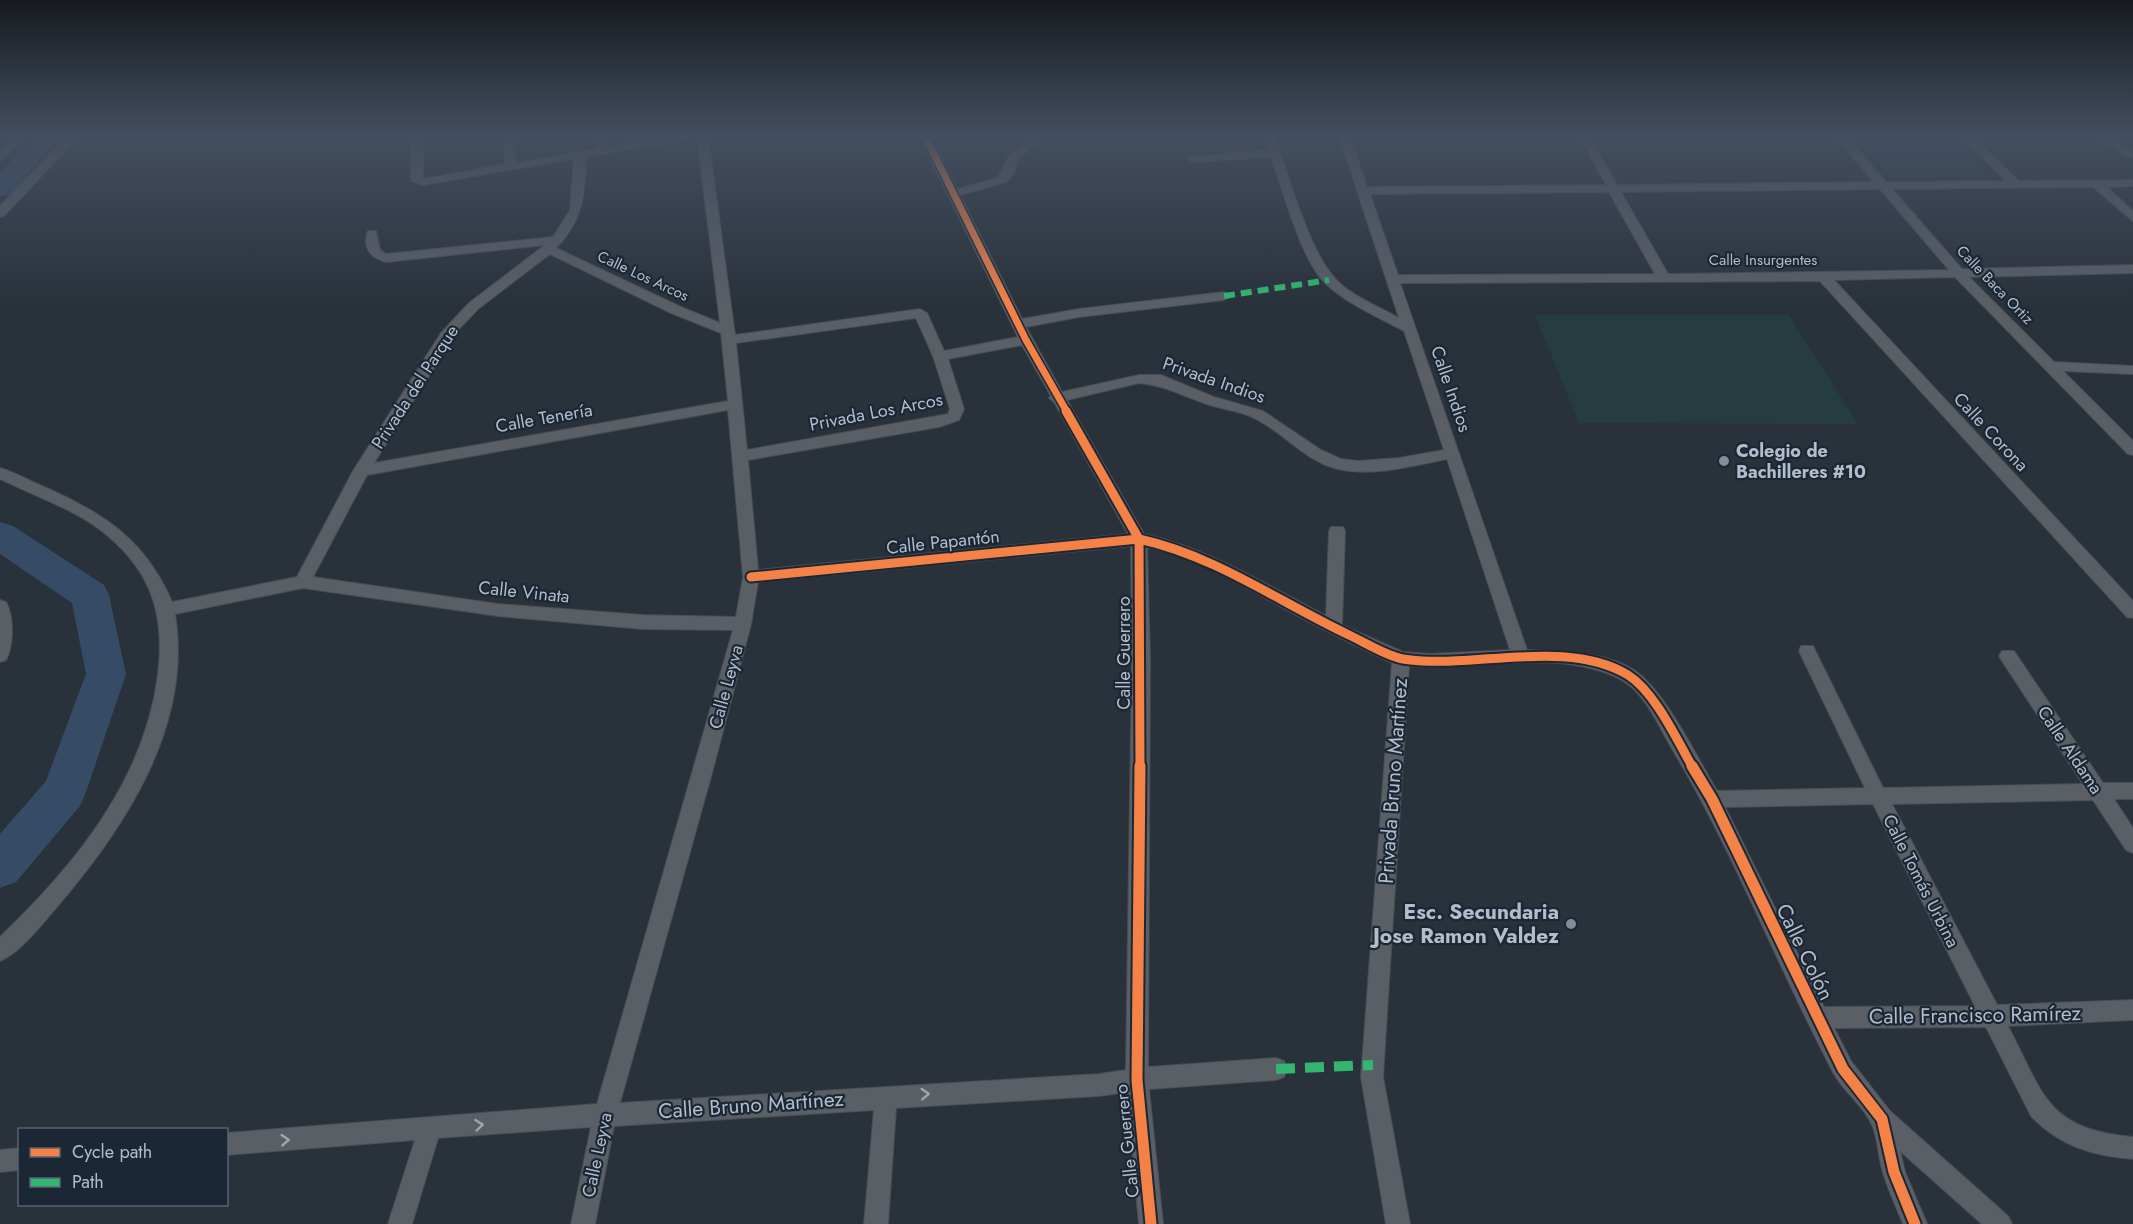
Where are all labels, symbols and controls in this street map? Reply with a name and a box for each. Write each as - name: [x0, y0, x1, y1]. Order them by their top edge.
- street label: Calle Baca Ortiz: [1951, 240, 2039, 330]
- street label: Calle Los Arcos: [594, 245, 692, 307]
- street label: Calle Insurgentes: [1709, 249, 1817, 271]
- street label: Privada del Parque: [365, 320, 465, 454]
- street label: Calle Indios: [1424, 342, 1478, 436]
- street label: Privada Indios: [1159, 350, 1269, 410]
- street label: Privada Los Arcos: [807, 386, 945, 438]
- street label: Calle Corona: [1947, 387, 2035, 477]
- street label: Calle Tenería: [493, 397, 595, 439]
- place label: Colegio de Bachilleres #10: [1736, 438, 1866, 485]
- marker: Colegio de Bachilleres #10: [1717, 454, 1731, 468]
- street label: Calle Papantón: [885, 523, 1001, 561]
- street label: Calle Vinata: [477, 574, 571, 610]
- street label: Calle Guerrero: [1111, 596, 1137, 710]
- street label: Calle Leyva: [702, 642, 750, 732]
- street label: Privada Bruno Martínez: [1371, 677, 1415, 885]
- street label: Calle Aldama: [2031, 701, 2109, 799]
- street label: Calle Tomás Urbina: [1876, 810, 1966, 952]
- place label: Esc. Secundaria Jose Ramon Valdez: [1369, 897, 1559, 951]
- street label: Calle Colón: [1769, 898, 1841, 1006]
- marker: Esc. Secundaria Jose Ramon Valdez: [1564, 917, 1578, 931]
- street label: Calle Francisco Ramírez: [1869, 998, 2082, 1032]
- street label: Calle Guerrero: [1108, 1083, 1146, 1199]
- street label: Calle Bruno Martínez: [657, 1084, 845, 1126]
- one-way arrow: [921, 1088, 930, 1101]
- street label: Calle Leyva: [575, 1110, 619, 1200]
- one-way arrow: [475, 1119, 484, 1132]
- legend: [18, 1128, 228, 1206]
- one-way arrow: [280, 1134, 289, 1147]
- text: Cycle path: [72, 1139, 152, 1165]
- text: Path: [72, 1169, 104, 1195]

